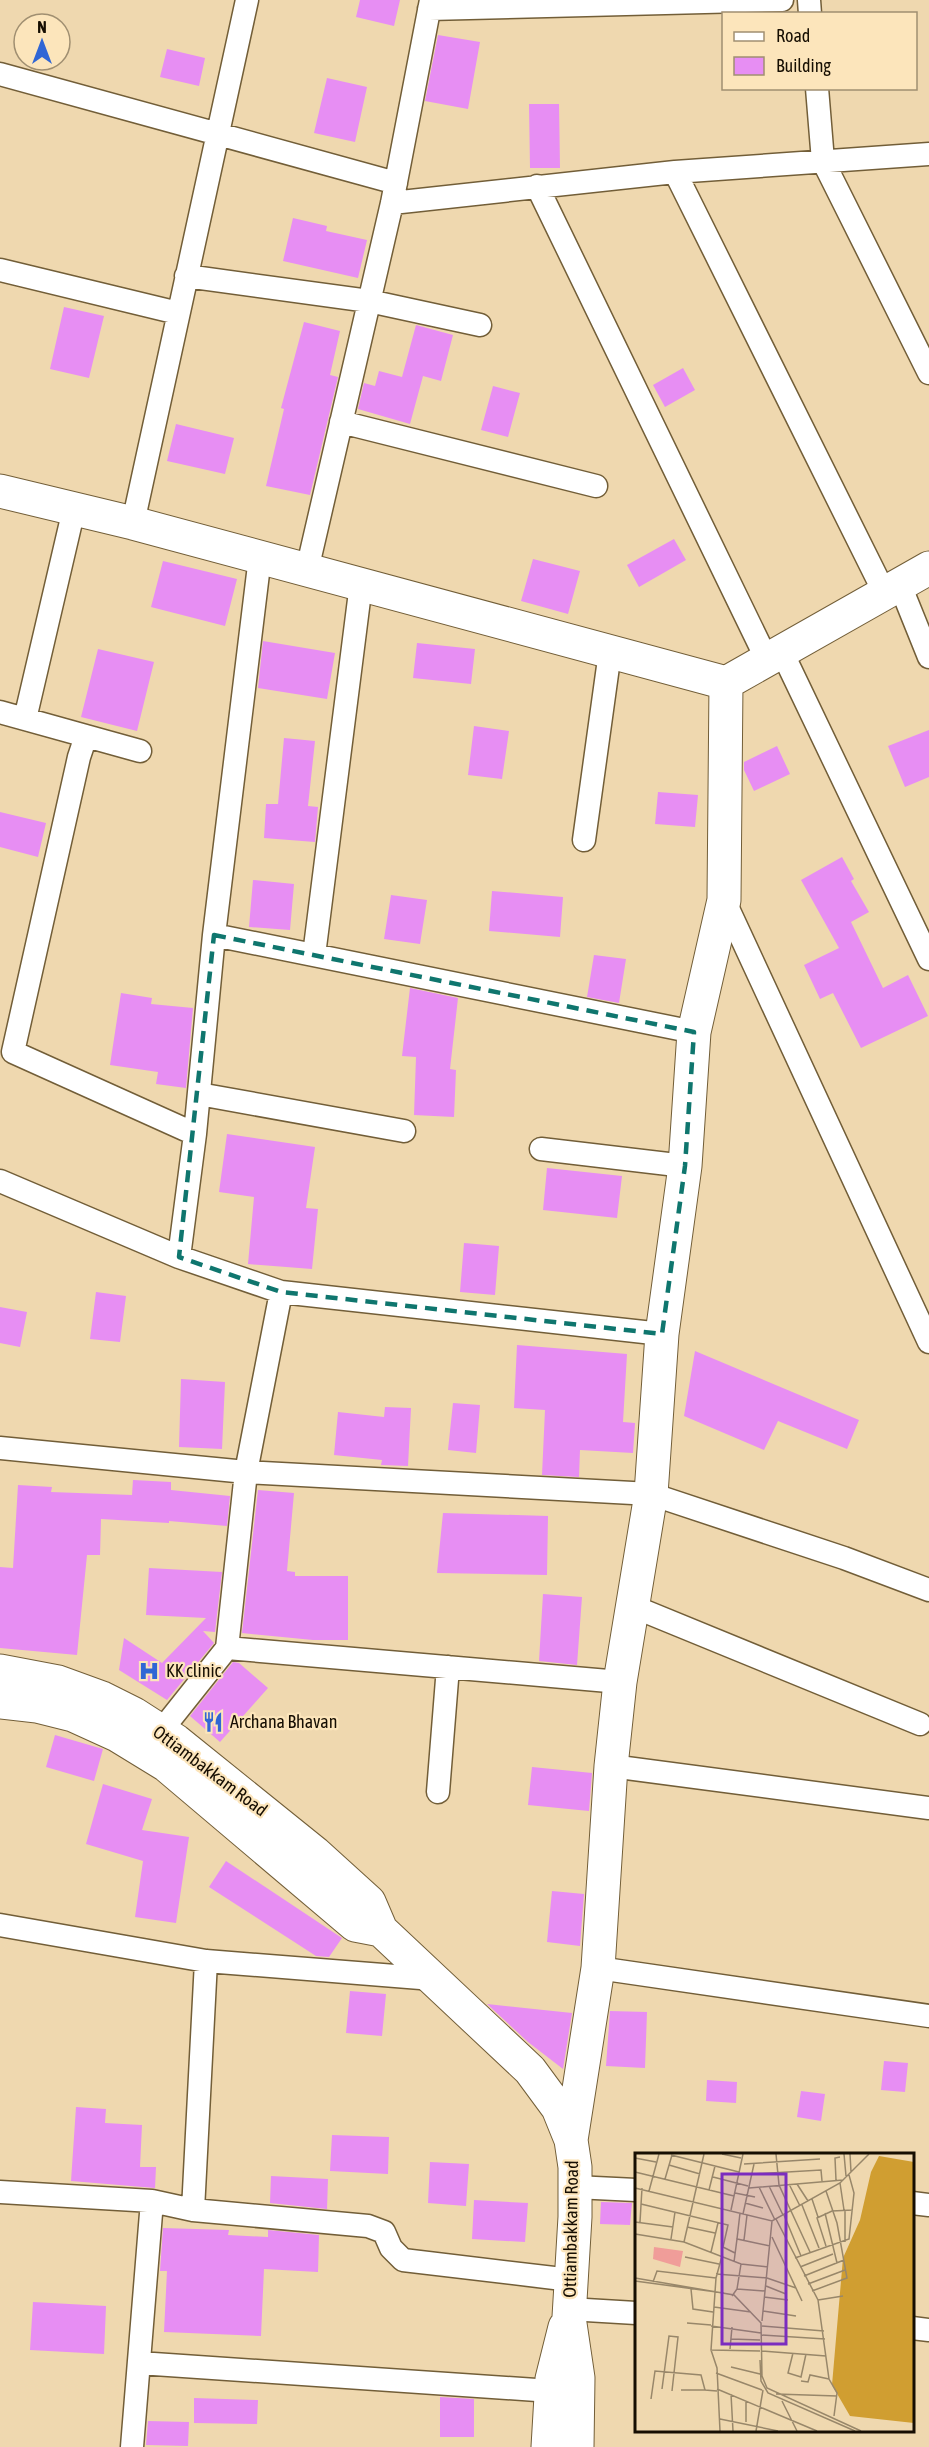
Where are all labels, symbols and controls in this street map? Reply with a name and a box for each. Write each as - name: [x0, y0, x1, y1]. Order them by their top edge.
- north arrow: [12, 12, 72, 72]
- legend: [722, 12, 917, 90]
- text: N: [37, 18, 47, 36]
- text: Road: [776, 25, 810, 46]
- text: Building: [776, 55, 831, 76]
- hospital icon: KK clinic: [137, 1659, 161, 1683]
- place label: KK clinic: [166, 1660, 222, 1681]
- restaurant icon: Archana Bhavan: [201, 1710, 225, 1734]
- place label: Archana Bhavan: [230, 1711, 337, 1732]
- street label: Ottiambakkam Road: [149, 1721, 271, 1820]
- inset map: [635, 2153, 914, 2432]
- street label: Ottiambakkam Road: [559, 2160, 582, 2298]

